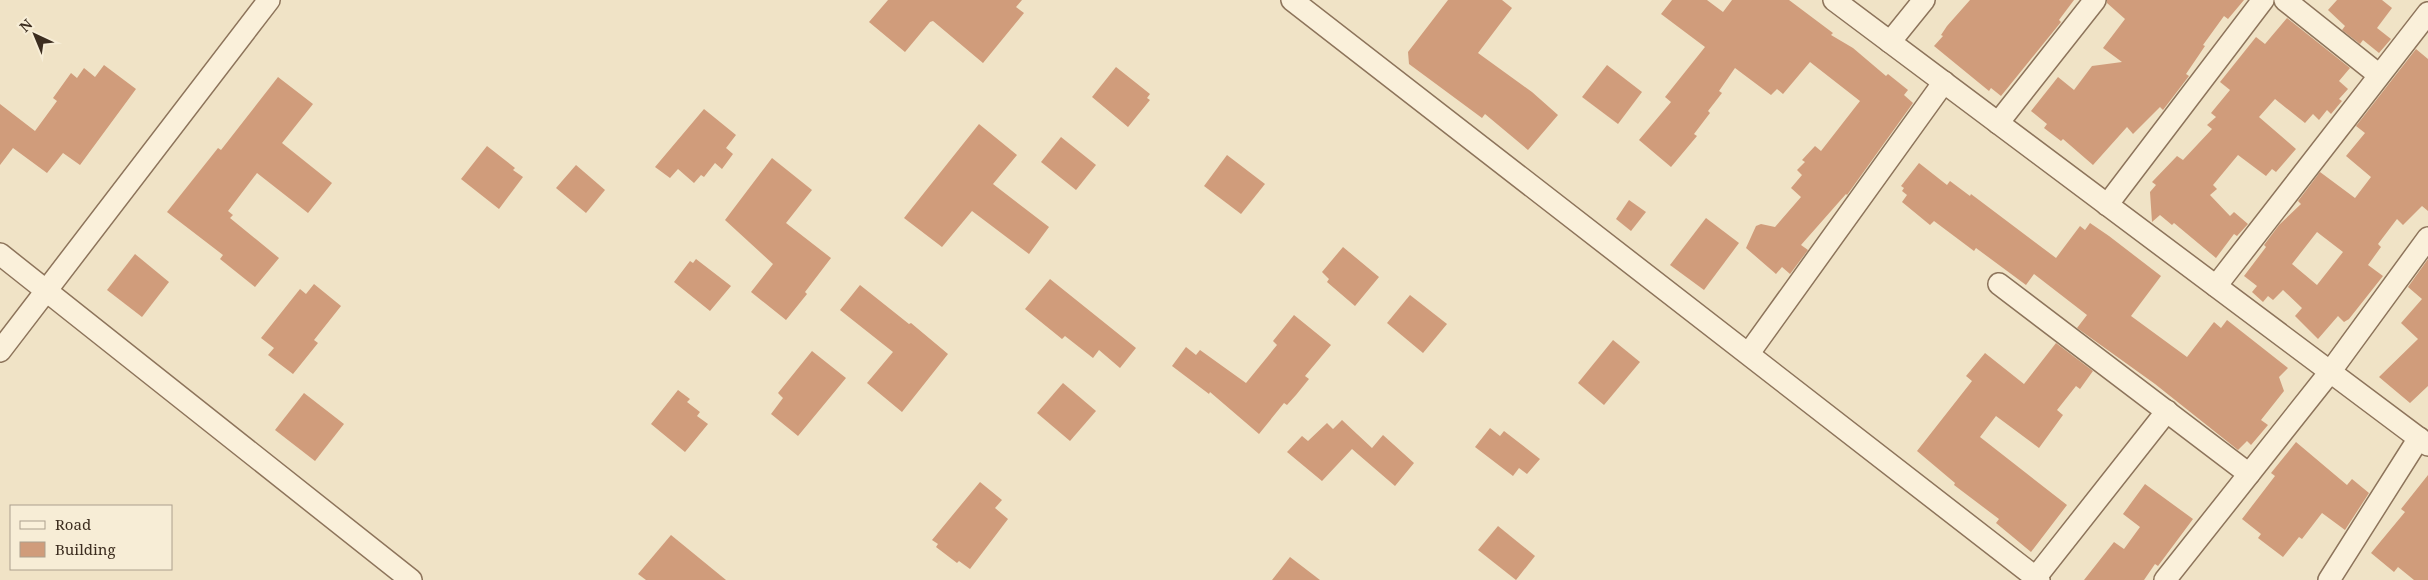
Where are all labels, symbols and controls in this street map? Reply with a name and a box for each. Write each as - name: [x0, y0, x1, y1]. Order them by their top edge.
- north arrow: [10, 10, 60, 60]
- text: N: [15, 15, 36, 36]
- legend: [10, 505, 172, 570]
- text: Road: [55, 514, 91, 534]
- text: Building: [55, 539, 116, 559]

